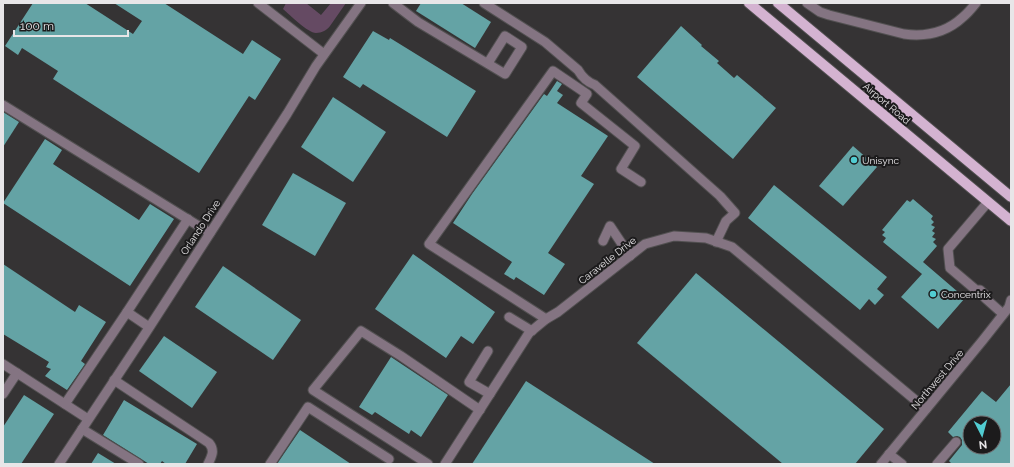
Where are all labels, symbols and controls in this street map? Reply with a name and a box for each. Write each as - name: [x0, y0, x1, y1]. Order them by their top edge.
- scale bar: [14, 12, 128, 38]
- text: 100 m: [20, 19, 54, 33]
- street label: Airport Road: [861, 81, 912, 126]
- marker: Unisync: [849, 155, 859, 165]
- place label: Unisync: [862, 155, 899, 166]
- street label: Orlando Drive: [178, 198, 222, 257]
- street label: Caravelle Drive: [576, 234, 638, 286]
- marker: Concentrix: [928, 289, 938, 299]
- place label: Concentrix: [941, 289, 991, 300]
- street label: Northwest Drive: [909, 347, 966, 411]
- north arrow: [962, 415, 1002, 455]
- text: N: [978, 438, 988, 451]

